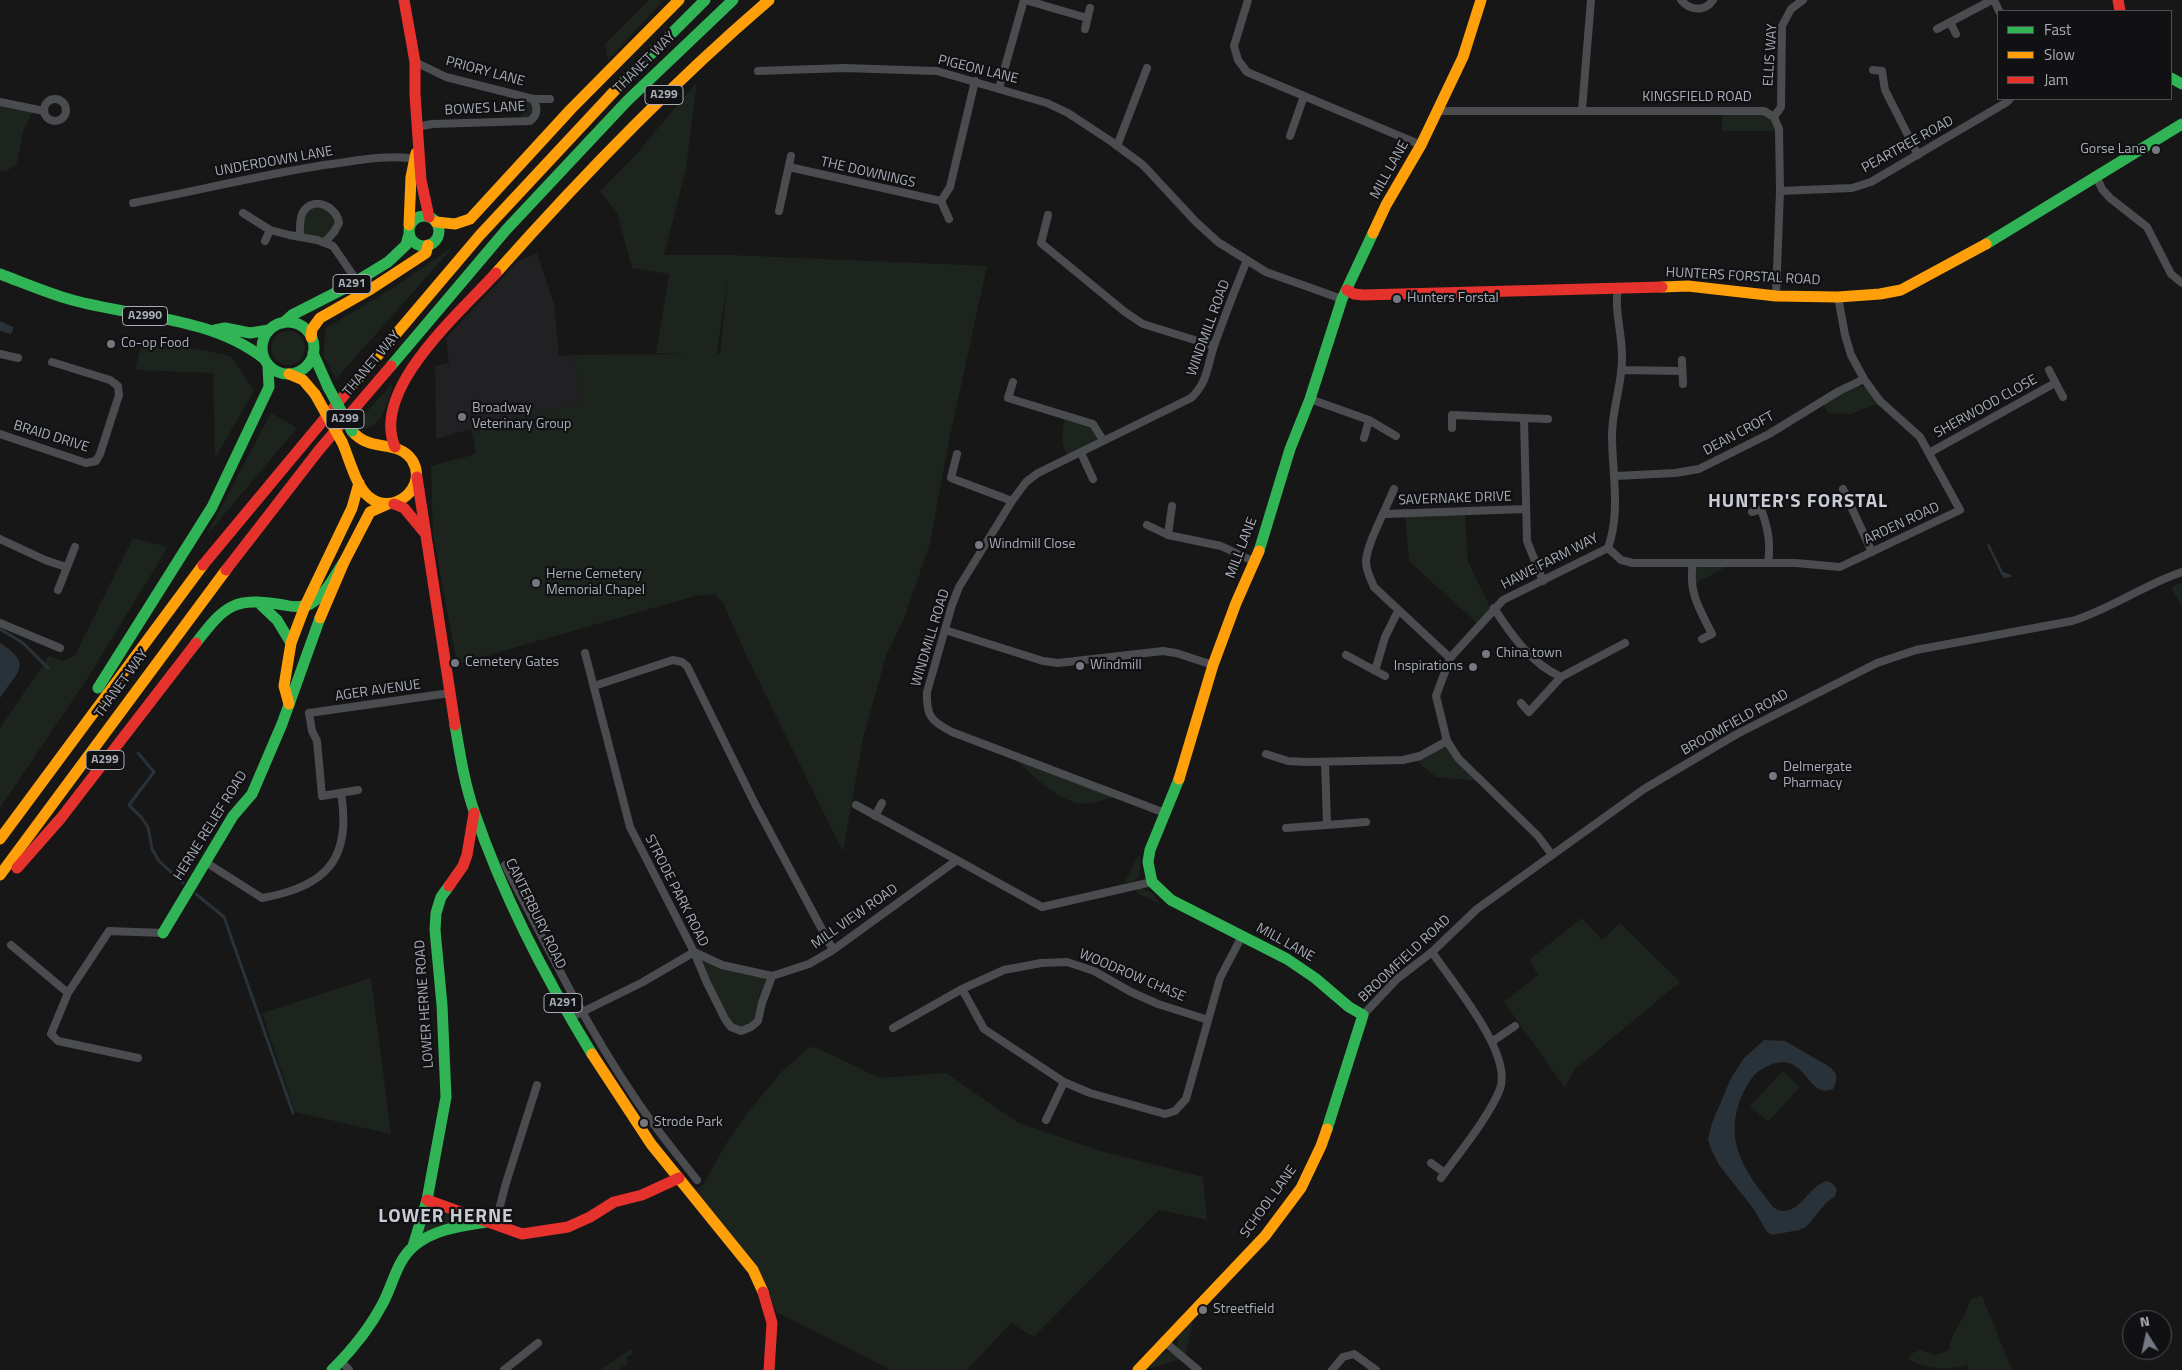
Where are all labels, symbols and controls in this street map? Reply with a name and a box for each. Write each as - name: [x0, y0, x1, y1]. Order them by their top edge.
- legend: [1997, 10, 2172, 100]
- text: Fast: [2044, 18, 2071, 41]
- street label: ELLIS WAY: [1760, 23, 1782, 87]
- street label: THANET WAY: [611, 29, 679, 97]
- text: Slow: [2044, 43, 2075, 66]
- street label: PIGEON LANE: [936, 52, 1020, 88]
- street label: PRIORY LANE: [444, 53, 526, 91]
- text: Jam: [2044, 68, 2068, 91]
- road number: A299: [645, 86, 683, 104]
- street label: KINGSFIELD ROAD: [1642, 90, 1752, 106]
- street label: BOWES LANE: [444, 98, 526, 120]
- street label: PEARTREE ROAD: [1859, 113, 1957, 177]
- street label: MILL LANE: [1367, 138, 1413, 202]
- place label: Gorse Lane: [2080, 142, 2146, 158]
- street label: UNDERDOWN LANE: [214, 143, 334, 181]
- marker: Gorse Lane: [2150, 144, 2162, 156]
- street label: THE DOWNINGS: [819, 154, 917, 192]
- street label: HUNTERS FORSTAL ROAD: [1665, 265, 1821, 289]
- road number: A291: [333, 274, 371, 294]
- street label: WINDMILL ROAD: [1184, 278, 1234, 378]
- place label: Hunters Forstal: [1407, 291, 1499, 307]
- marker: Hunters Forstal: [1391, 293, 1403, 305]
- road number: A2990: [122, 306, 168, 326]
- street label: THANET WAY: [340, 328, 404, 400]
- place label: Co-op Food: [121, 336, 189, 352]
- marker: Co-op Food: [105, 338, 117, 350]
- street label: SHERWOOD CLOSE: [1932, 372, 2040, 442]
- place label: Broadway Veterinary Group: [472, 401, 571, 434]
- street label: DEAN CROFT: [1701, 408, 1777, 460]
- road number: A299: [326, 409, 364, 428]
- marker: Broadway Veterinary Group: [456, 411, 468, 423]
- street label: BRAID DRIVE: [11, 418, 91, 456]
- street label: SAVERNAKE DRIVE: [1398, 489, 1512, 509]
- district label: HUNTER'S FORSTAL: [1706, 491, 1890, 513]
- street label: ARDEN ROAD: [1862, 499, 1942, 549]
- street label: MILL LANE: [1223, 515, 1261, 581]
- street label: HAWE FARM WAY: [1499, 530, 1601, 594]
- place label: Windmill Close: [989, 537, 1076, 553]
- marker: Windmill Close: [973, 539, 985, 551]
- place label: Herne Cemetery Memorial Chapel: [546, 567, 645, 600]
- marker: Herne Cemetery Memorial Chapel: [530, 577, 542, 589]
- street label: WINDMILL ROAD: [908, 587, 954, 689]
- place label: China town: [1496, 646, 1562, 662]
- street label: THANET WAY: [92, 647, 152, 721]
- marker: China town: [1480, 648, 1492, 660]
- place label: Cemetery Gates: [465, 655, 559, 671]
- marker: Cemetery Gates: [449, 657, 461, 669]
- place label: Windmill: [1090, 658, 1142, 674]
- place label: Inspirations: [1394, 659, 1463, 675]
- marker: Windmill: [1074, 660, 1086, 672]
- marker: Inspirations: [1467, 661, 1479, 673]
- street label: AGER AVENUE: [334, 677, 422, 705]
- street label: BROOMFIELD ROAD: [1678, 687, 1792, 759]
- road number: A299: [86, 750, 124, 770]
- place label: Delmergate Pharmacy: [1783, 760, 1852, 792]
- street label: HERNE RELIEF ROAD: [171, 768, 251, 884]
- marker: Delmergate Pharmacy: [1767, 770, 1779, 782]
- street label: STRODE PARK ROAD: [640, 832, 712, 950]
- street label: CANTERBURY ROAD: [501, 856, 569, 972]
- street label: MILL VIEW ROAD: [809, 881, 901, 953]
- street label: BROOMFIELD ROAD: [1355, 912, 1455, 1006]
- street label: MILL LANE: [1253, 920, 1317, 966]
- street label: LOWER HERNE ROAD: [412, 939, 438, 1069]
- street label: WOODROW CHASE: [1076, 946, 1188, 1006]
- road number: A291: [544, 994, 582, 1012]
- place label: Strode Park: [654, 1115, 723, 1131]
- marker: Strode Park: [638, 1117, 650, 1129]
- street label: SCHOOL LANE: [1237, 1163, 1301, 1241]
- district label: LOWER HERNE: [377, 1206, 515, 1228]
- place label: Streetfield: [1213, 1302, 1275, 1318]
- marker: Streetfield: [1197, 1304, 1209, 1316]
- north arrow: [2122, 1310, 2172, 1360]
- text: N: [2138, 1310, 2151, 1332]

